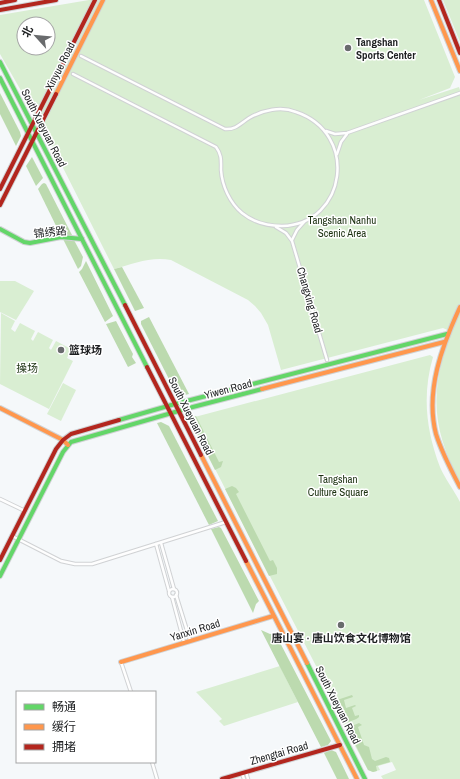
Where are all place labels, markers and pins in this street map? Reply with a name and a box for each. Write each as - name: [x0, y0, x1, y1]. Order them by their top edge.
- place label: Tangshan Sports Center: [356, 35, 416, 62]
- marker: Tangshan Sports Center: [343, 43, 353, 53]
- place label: 篮球场: [69, 343, 102, 357]
- marker: 篮球场: [56, 345, 66, 355]
- marker: 唐山宴 · 唐山饮食文化博物馆: [336, 620, 346, 630]
- place label: 唐山宴 · 唐山饮食文化博物馆: [271, 631, 411, 645]

